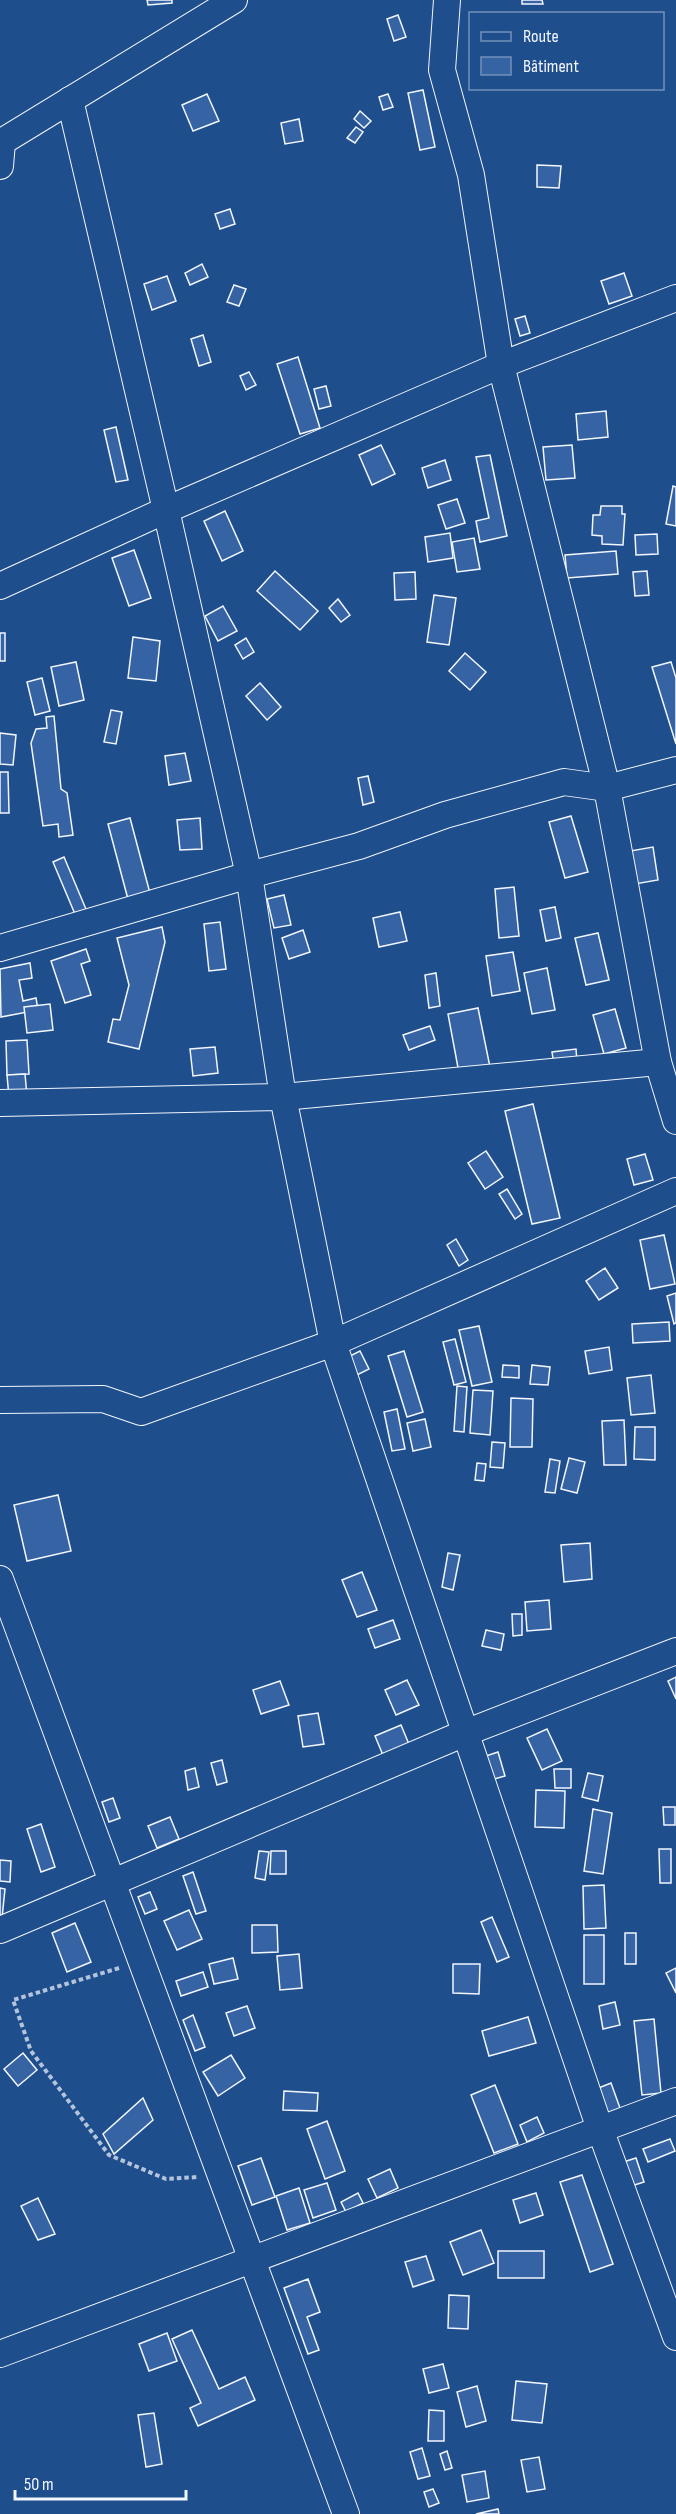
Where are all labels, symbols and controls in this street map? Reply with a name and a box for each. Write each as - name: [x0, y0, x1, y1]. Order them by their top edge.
- legend: [469, 12, 664, 90]
- text: Route: [523, 26, 559, 47]
- text: Bâtiment: [523, 56, 579, 77]
- scale bar: [15, 2463, 186, 2501]
- text: 50 m: [24, 2474, 54, 2495]

